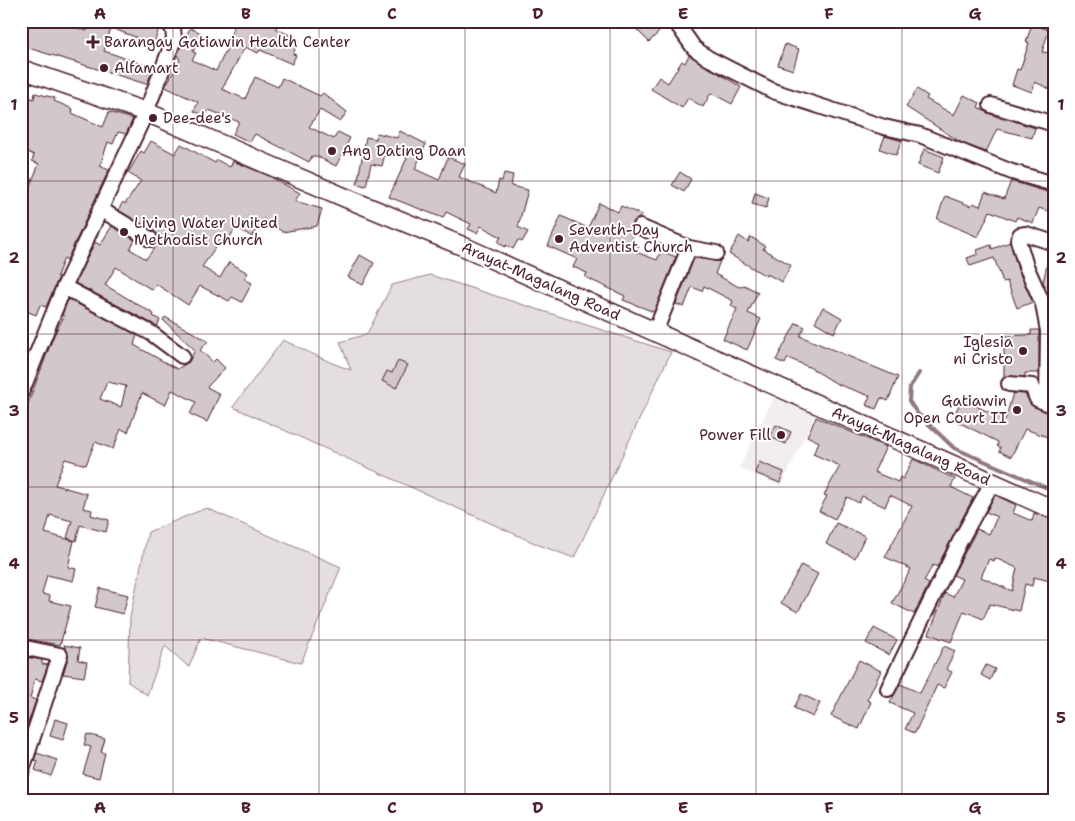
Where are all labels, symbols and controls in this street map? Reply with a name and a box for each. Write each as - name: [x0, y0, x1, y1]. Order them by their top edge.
- text: A: [94, 3, 106, 24]
- text: B: [241, 3, 251, 24]
- text: C: [387, 3, 397, 24]
- text: D: [532, 3, 544, 24]
- text: E: [678, 3, 688, 24]
- text: F: [824, 3, 834, 24]
- text: G: [969, 3, 982, 24]
- place label: Barangay Gatiawin Health Center: [104, 32, 351, 52]
- marker: Barangay Gatiawin Health Center: [86, 35, 100, 49]
- place label: Alfamart: [114, 58, 179, 78]
- marker: Alfamart: [98, 62, 110, 74]
- text: 1: [10, 94, 18, 115]
- text: 1: [1057, 94, 1065, 115]
- place label: Dee-dee's: [163, 108, 231, 128]
- marker: Dee-dee's: [147, 112, 159, 124]
- place label: Ang Dating Daan: [342, 141, 466, 161]
- marker: Ang Dating Daan: [326, 145, 338, 157]
- place label: Living Water United Methodist Church: [134, 213, 278, 250]
- place label: Seventh-Day Adventist Church: [569, 220, 693, 257]
- marker: Living Water United Methodist Church: [118, 226, 130, 238]
- marker: Seventh-Day Adventist Church: [553, 233, 565, 245]
- street label: Arayat-Magalang Road: [458, 237, 624, 325]
- text: 2: [8, 247, 20, 268]
- text: 2: [1055, 247, 1067, 268]
- place label: Iglesia ni Cristo: [953, 332, 1014, 369]
- marker: Iglesia ni Cristo: [1017, 345, 1029, 357]
- place label: Gatiawin Open Court II: [904, 391, 1007, 428]
- text: 3: [8, 400, 20, 421]
- text: 3: [1055, 400, 1067, 421]
- street label: Arayat-Magalang Road: [828, 402, 994, 490]
- marker: Gatiawin Open Court II: [1011, 404, 1023, 416]
- place label: Power Fill: [699, 425, 771, 445]
- marker: Power Fill: [775, 429, 787, 441]
- text: 4: [8, 553, 20, 574]
- text: 4: [1055, 553, 1067, 574]
- text: 5: [9, 707, 19, 728]
- text: 5: [1056, 707, 1066, 728]
- text: A: [94, 797, 106, 818]
- text: B: [241, 797, 251, 818]
- text: C: [387, 797, 397, 818]
- text: D: [532, 797, 544, 818]
- text: E: [678, 797, 688, 818]
- text: F: [824, 797, 834, 818]
- text: G: [969, 797, 982, 818]

